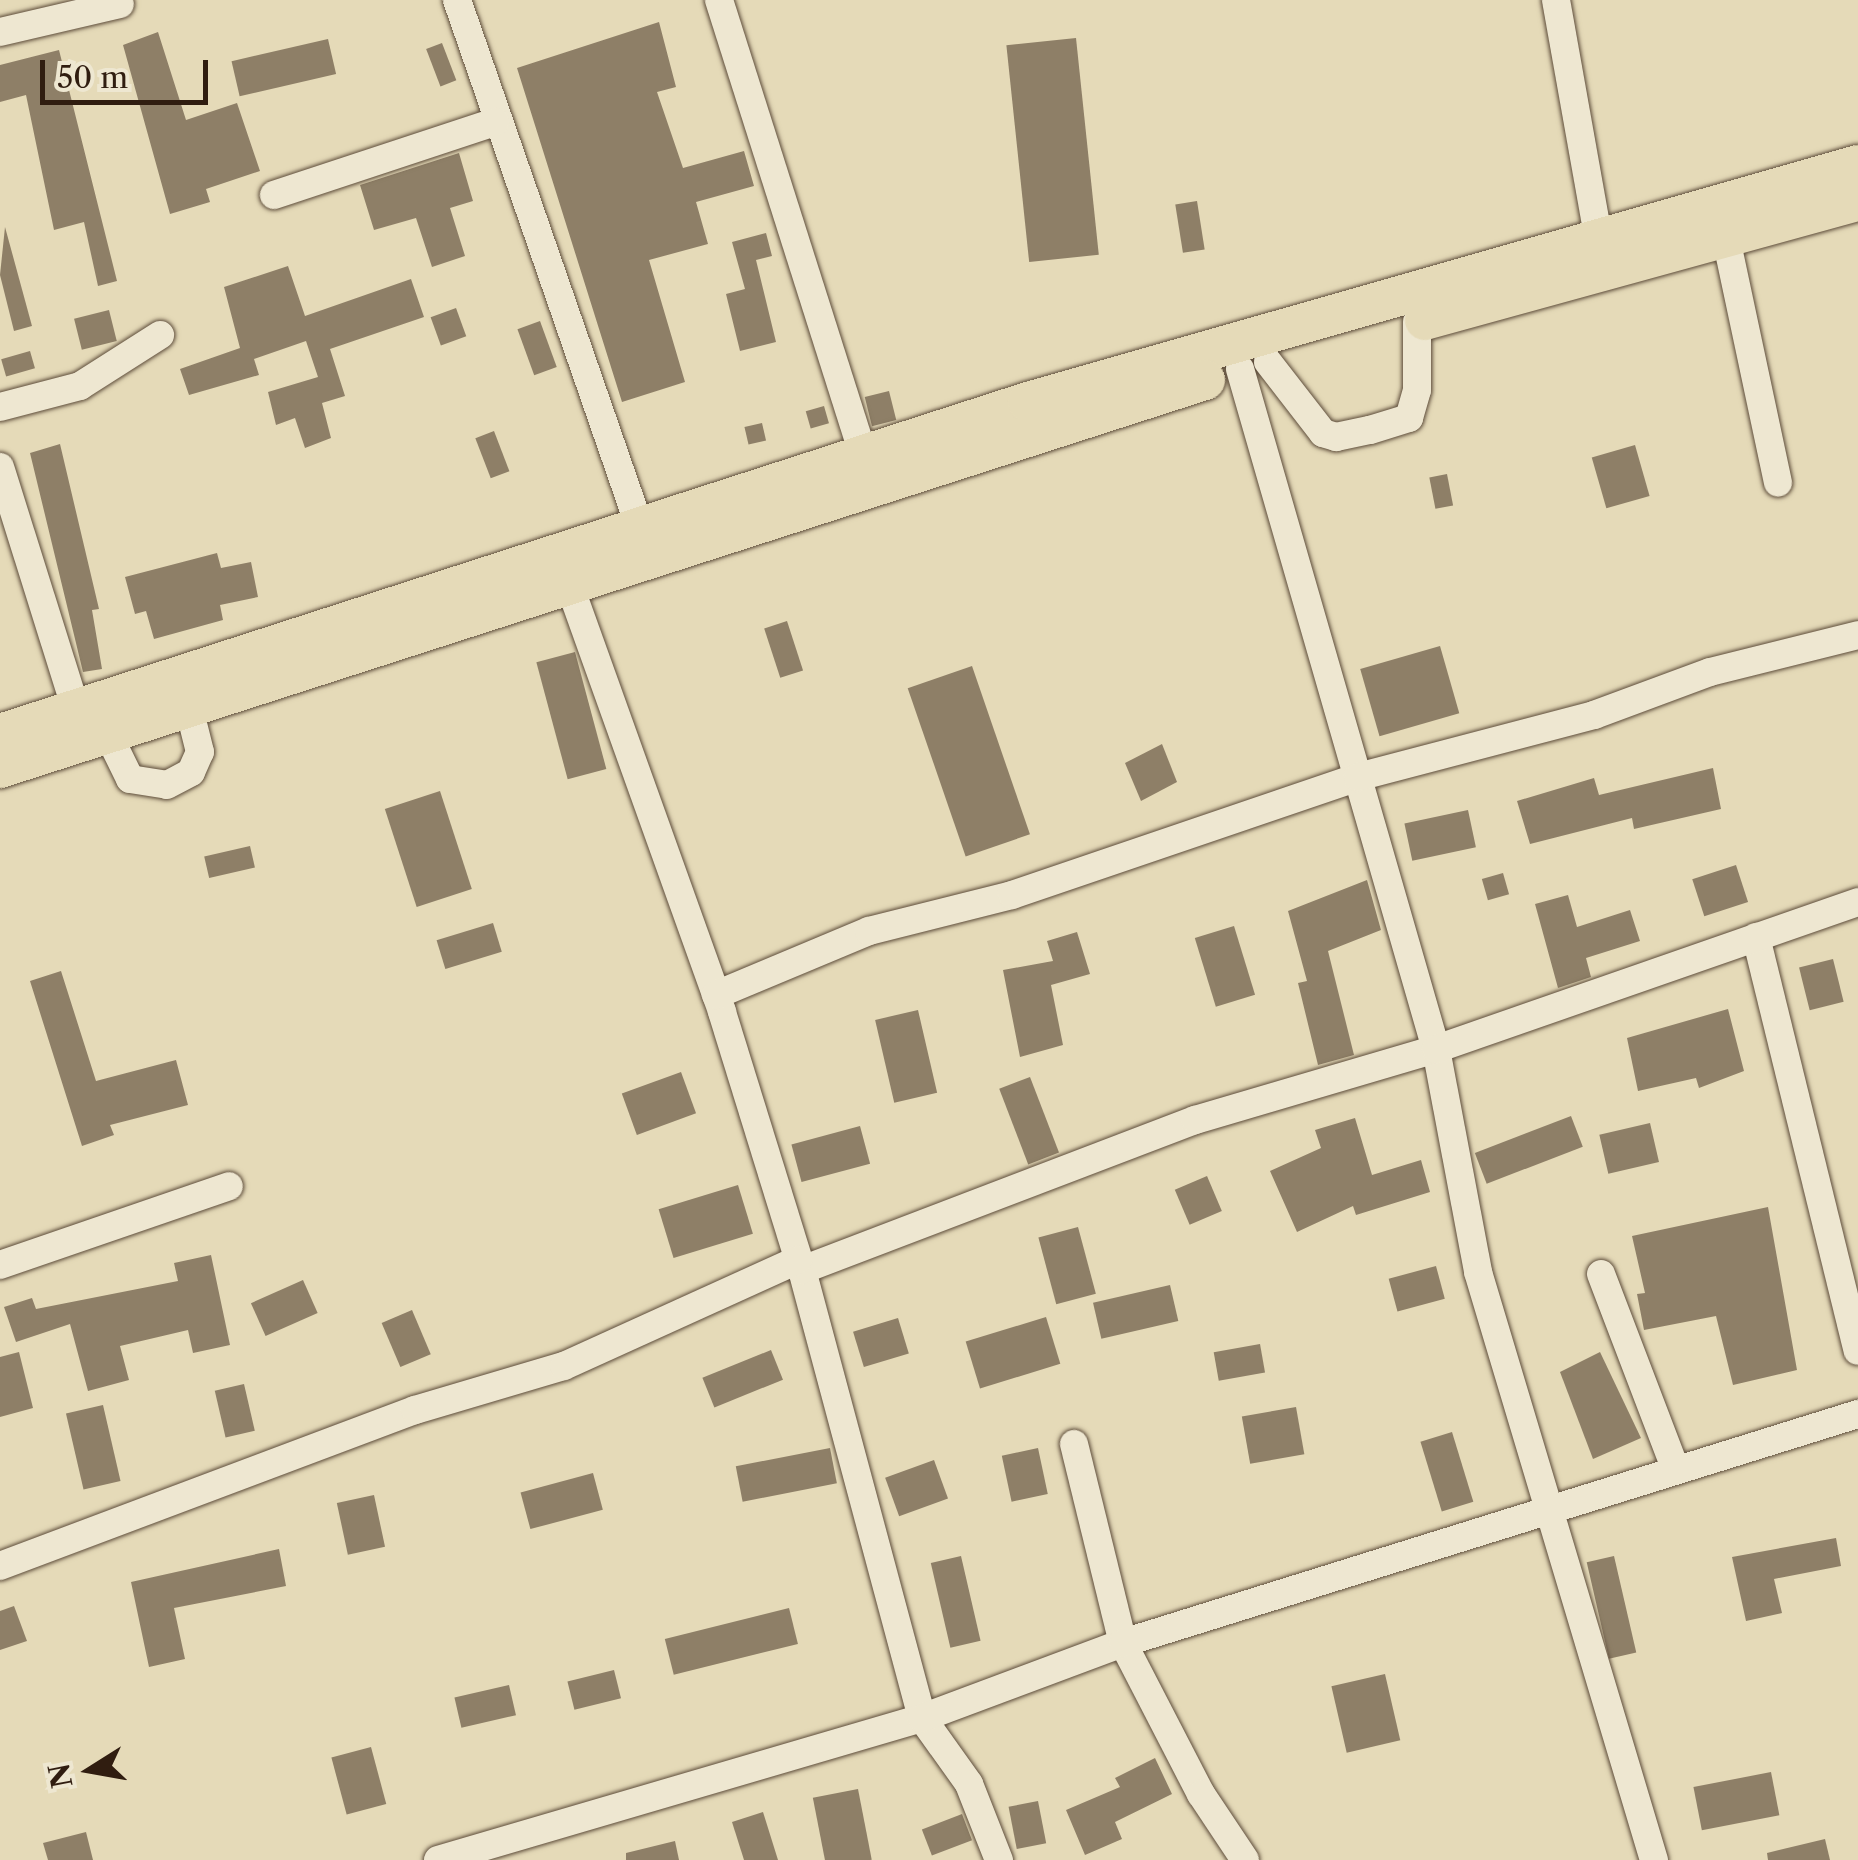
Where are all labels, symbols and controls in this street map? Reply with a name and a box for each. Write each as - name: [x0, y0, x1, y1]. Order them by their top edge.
- scale bar: [45, 40, 212, 102]
- text: 50 m: [57, 59, 128, 96]
- north arrow: [40, 1720, 140, 1820]
- text: N: [42, 1761, 80, 1791]

